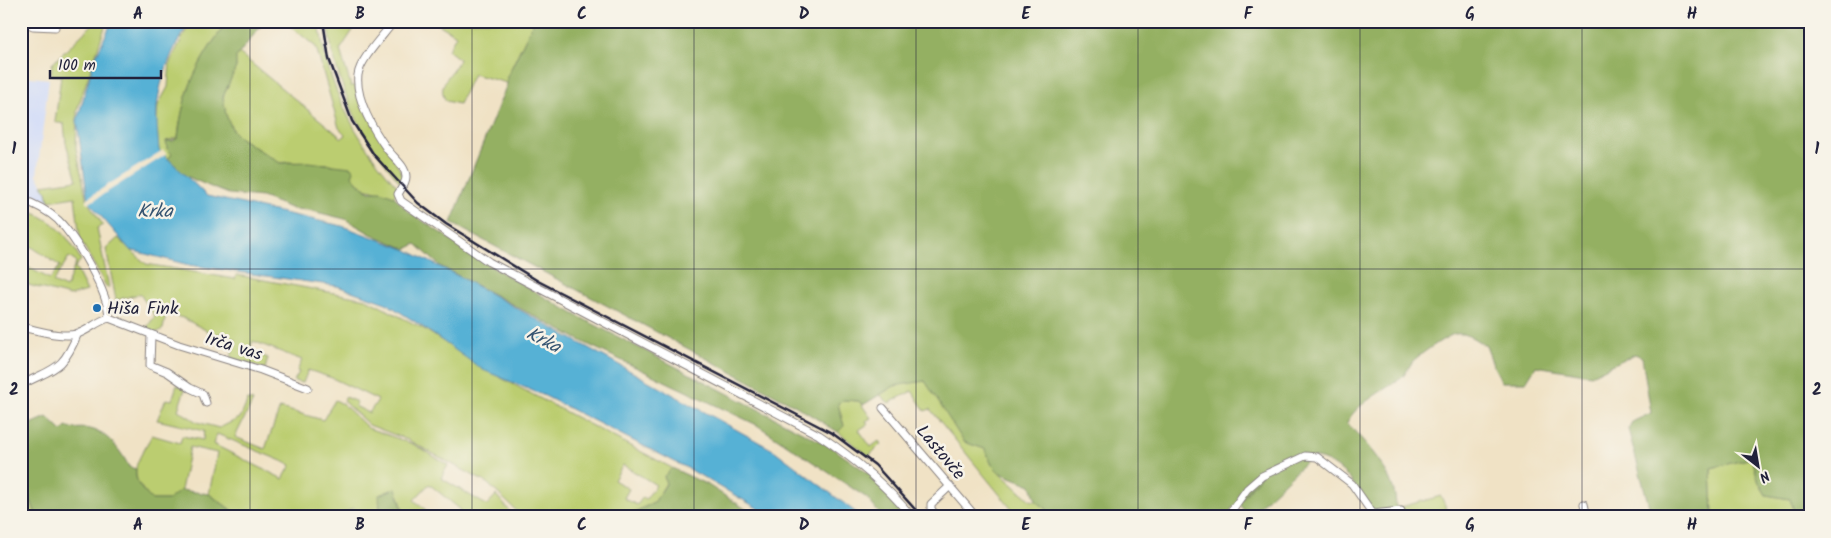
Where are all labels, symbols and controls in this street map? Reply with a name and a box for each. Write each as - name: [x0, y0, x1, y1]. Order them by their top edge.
- text: A: [133, 2, 143, 27]
- text: B: [355, 2, 365, 27]
- text: C: [577, 2, 587, 27]
- text: D: [799, 2, 810, 27]
- text: E: [1022, 2, 1032, 27]
- text: F: [1244, 2, 1254, 27]
- text: G: [1465, 2, 1475, 27]
- text: H: [1687, 2, 1697, 27]
- scale bar: [50, 48, 161, 80]
- text: 100 m: [58, 54, 96, 78]
- text: 1: [12, 137, 17, 162]
- text: 1: [1815, 137, 1820, 162]
- water label: Krka: [137, 197, 174, 227]
- place label: Hiša Fink: [107, 295, 179, 324]
- marker: Hiša Fink: [91, 302, 103, 314]
- water label: Krka: [521, 319, 567, 363]
- street label: Irča vas: [201, 325, 266, 370]
- text: 2: [9, 378, 19, 403]
- text: 2: [1812, 378, 1822, 403]
- street label: Lastovče: [908, 419, 972, 487]
- north arrow: [1734, 440, 1784, 490]
- text: N: [1755, 465, 1774, 488]
- text: A: [133, 513, 143, 538]
- text: B: [355, 513, 365, 538]
- text: C: [577, 513, 587, 538]
- text: D: [799, 513, 810, 538]
- text: E: [1022, 513, 1032, 538]
- text: F: [1244, 513, 1254, 538]
- text: G: [1465, 513, 1475, 538]
- text: H: [1687, 513, 1697, 538]

